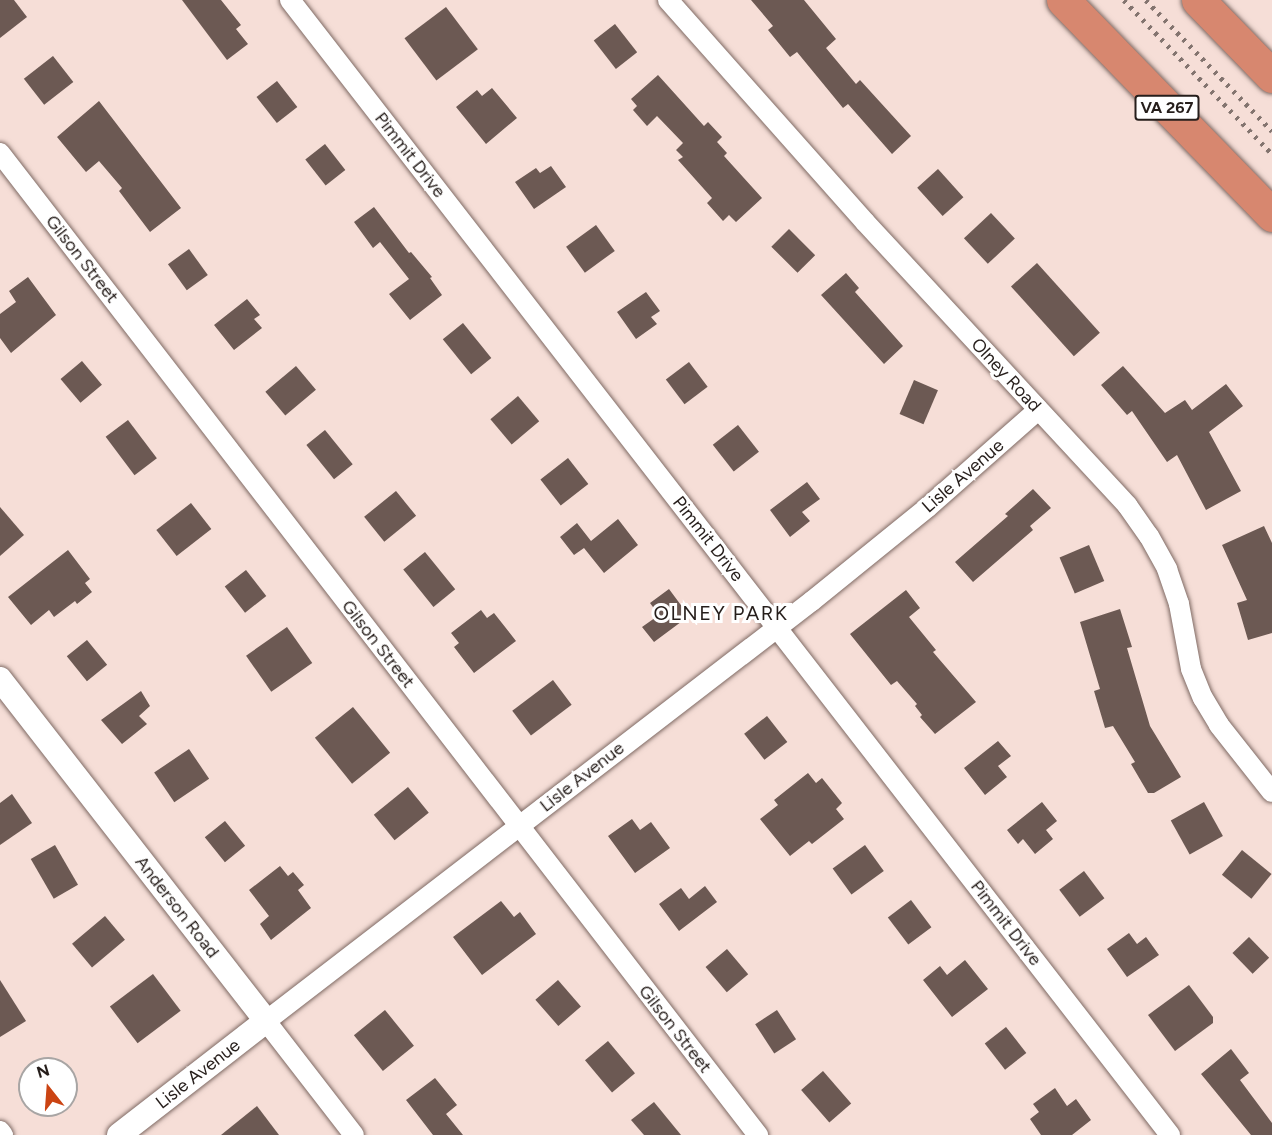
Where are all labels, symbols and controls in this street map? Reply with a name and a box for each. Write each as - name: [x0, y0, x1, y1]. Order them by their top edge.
- road number: VA 267: [1134, 95, 1200, 121]
- street label: Pimmit Drive: [370, 108, 450, 202]
- street label: Gilson Street: [41, 211, 123, 307]
- street label: Olney Road: [966, 334, 1046, 416]
- street label: Lisle Avenue: [918, 435, 1008, 517]
- street label: Pimmit Drive: [668, 492, 748, 586]
- street label: Gilson Street: [337, 596, 419, 692]
- district label: OLNEY PARK: [653, 601, 789, 625]
- street label: Lisle Avenue: [536, 737, 628, 817]
- street label: Anderson Road: [130, 852, 224, 962]
- street label: Pimmit Drive: [966, 876, 1046, 970]
- street label: Gilson Street: [634, 981, 716, 1077]
- street label: Lisle Avenue: [152, 1034, 244, 1114]
- north arrow: [18, 1057, 78, 1117]
- text: N: [34, 1060, 52, 1082]

